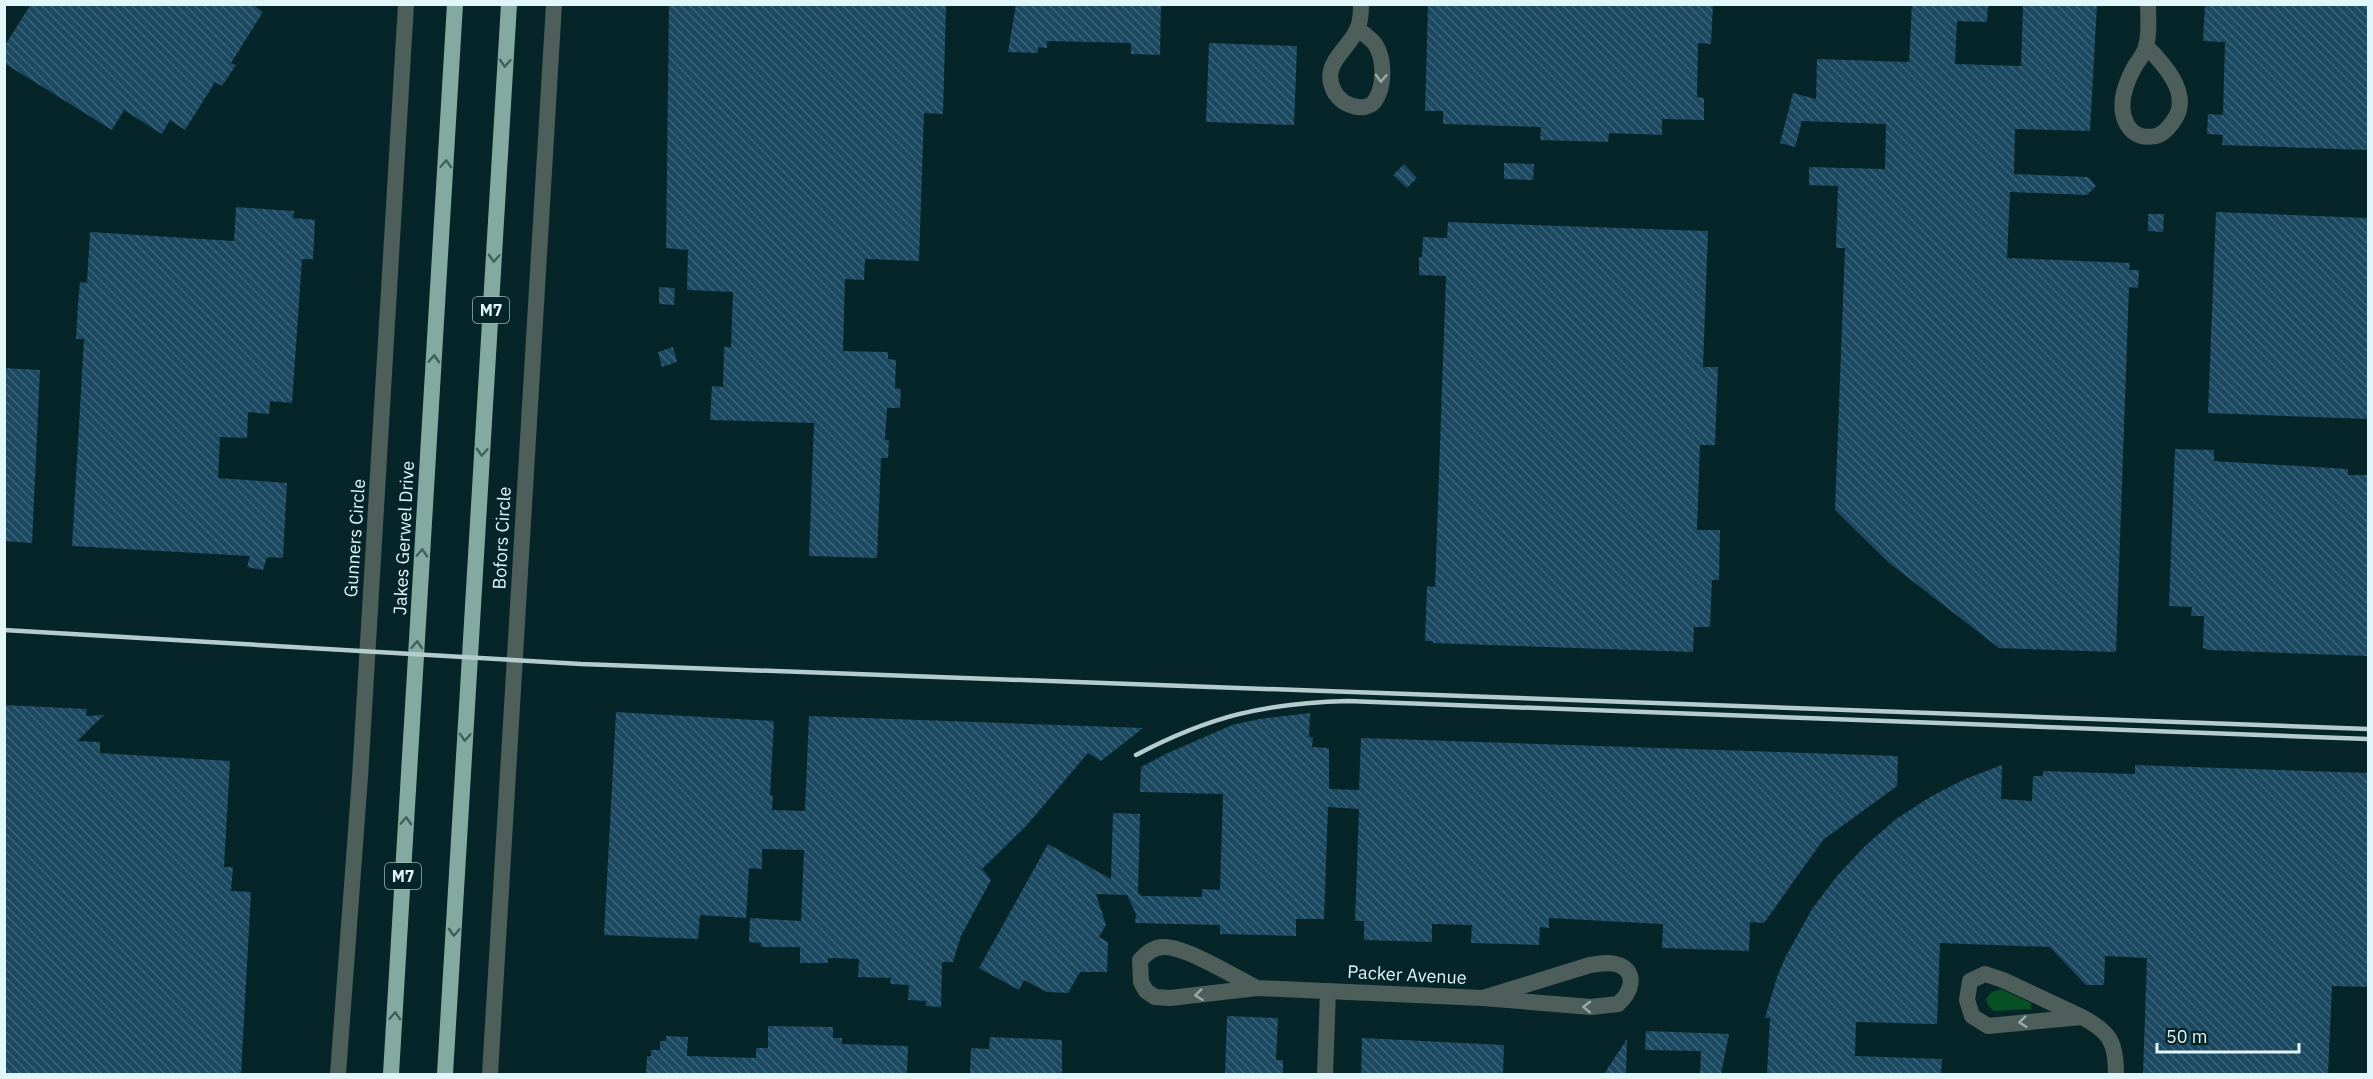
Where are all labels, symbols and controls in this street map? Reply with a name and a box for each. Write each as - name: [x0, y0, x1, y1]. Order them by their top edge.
- one-way arrow: [499, 58, 512, 67]
- one-way arrow: [1375, 74, 1387, 83]
- one-way arrow: [439, 160, 452, 169]
- one-way arrow: [487, 253, 500, 262]
- road number: M7: [473, 297, 509, 323]
- one-way arrow: [427, 354, 440, 363]
- one-way arrow: [476, 448, 489, 457]
- street label: Jakes Gerwel Drive: [388, 460, 419, 616]
- street label: Gunners Circle: [339, 478, 370, 598]
- street label: Bofors Circle: [487, 486, 516, 590]
- one-way arrow: [416, 549, 429, 558]
- one-way arrow: [410, 640, 423, 649]
- one-way arrow: [459, 733, 472, 742]
- one-way arrow: [400, 817, 413, 826]
- road number: M7: [385, 863, 421, 889]
- one-way arrow: [447, 927, 460, 936]
- street label: Packer Avenue: [1347, 960, 1467, 989]
- one-way arrow: [1195, 988, 1204, 1000]
- one-way arrow: [1583, 1000, 1592, 1013]
- one-way arrow: [388, 1012, 401, 1021]
- one-way arrow: [2019, 1015, 2028, 1028]
- scale bar: [2157, 1016, 2300, 1054]
- text: 50 m: [2166, 1025, 2208, 1048]

